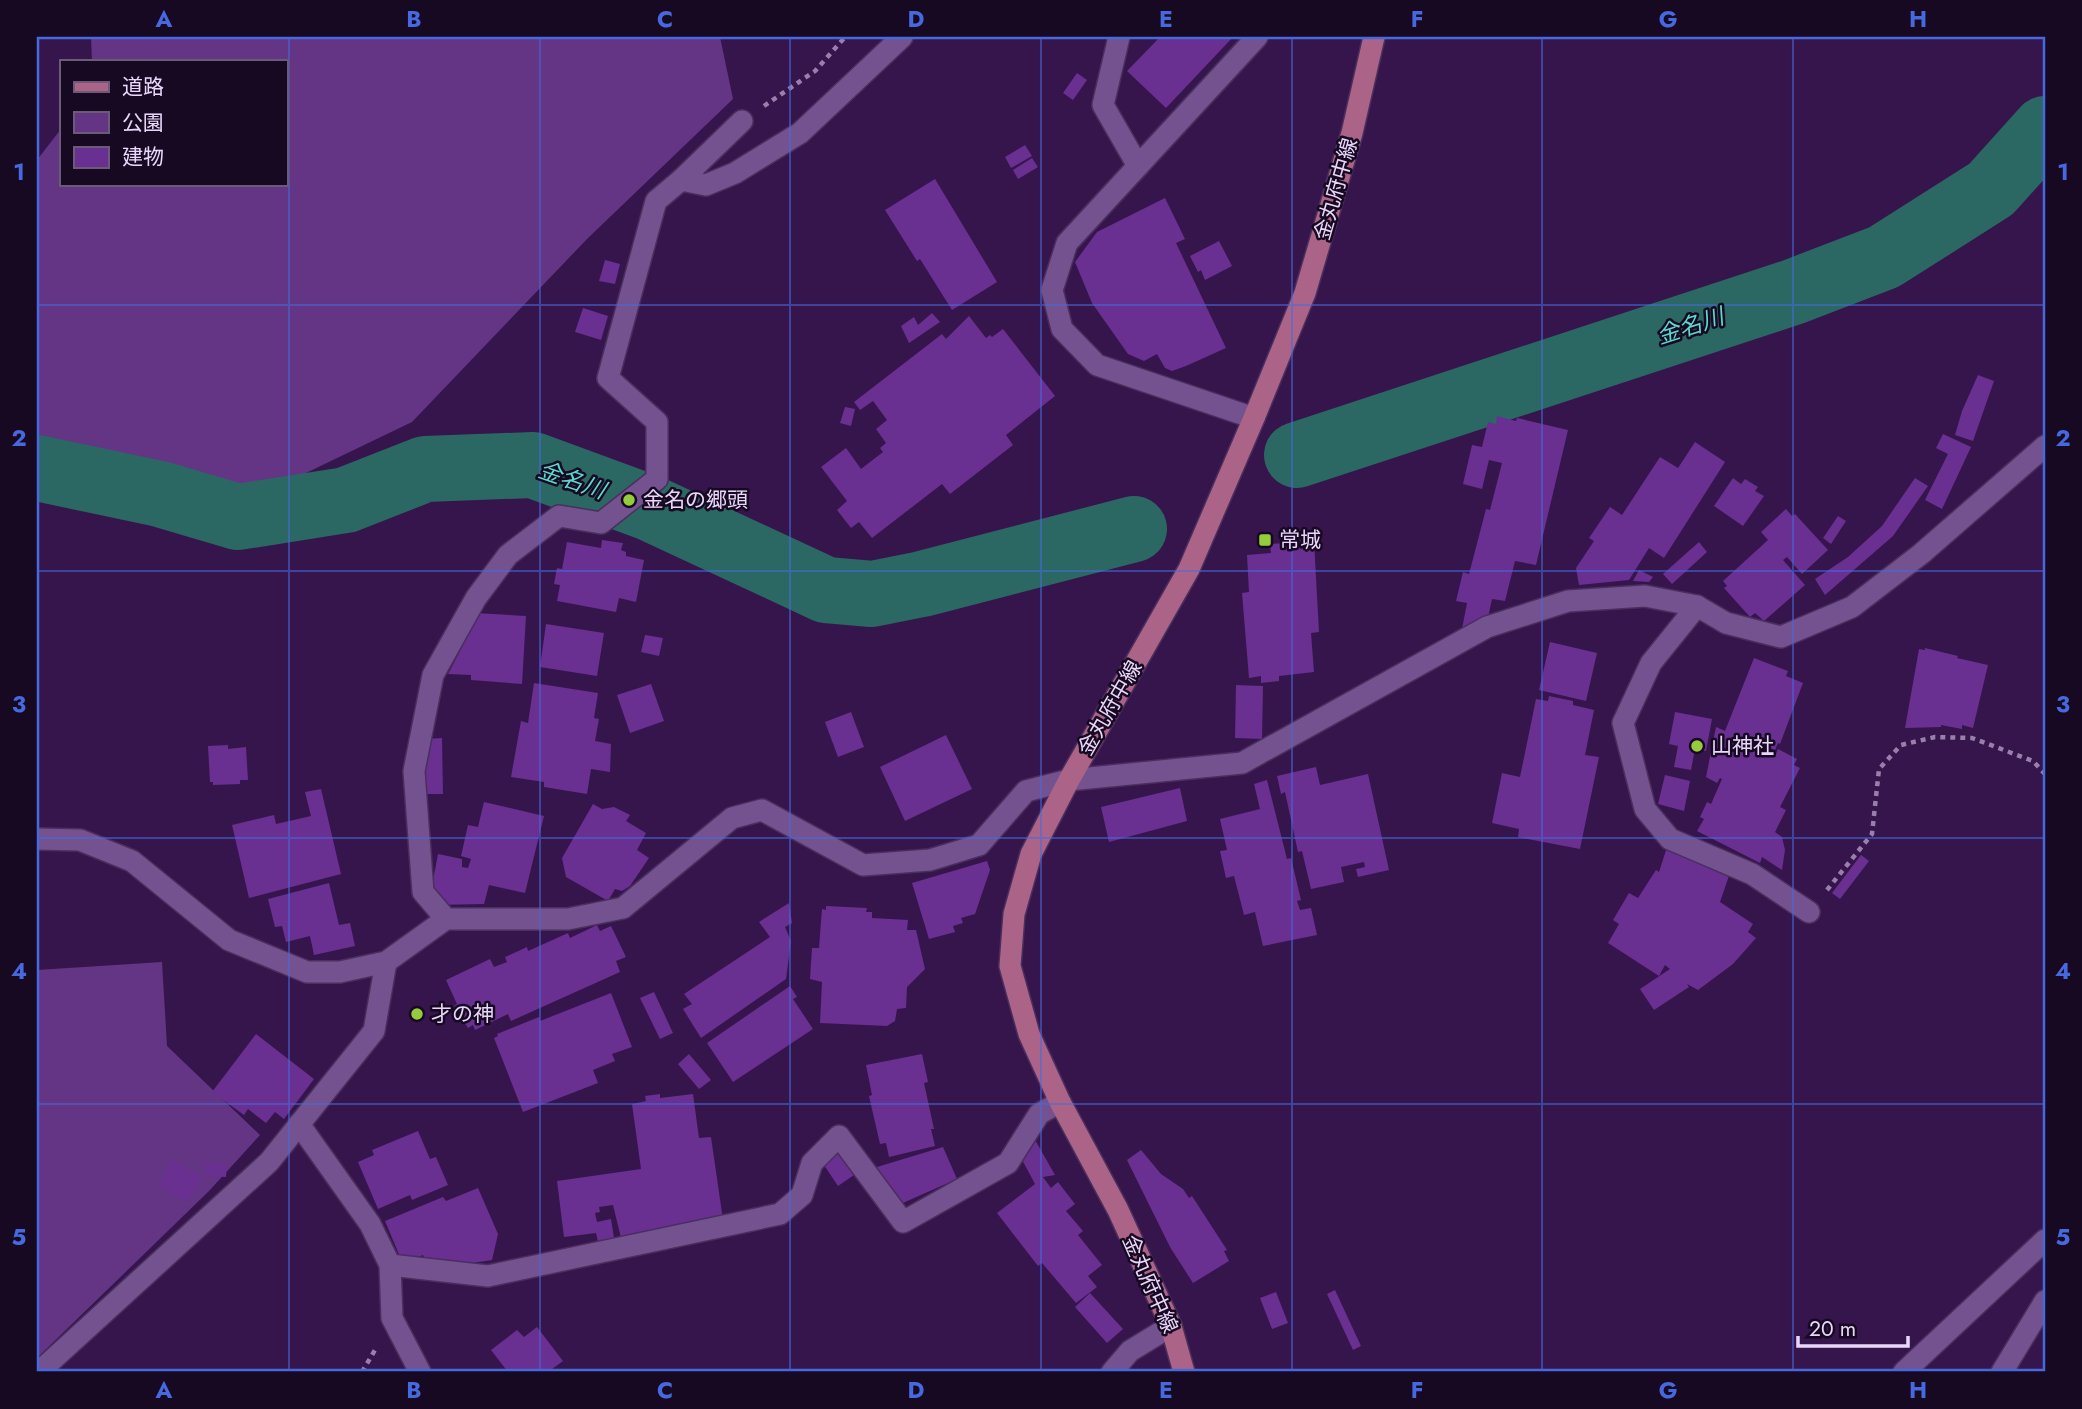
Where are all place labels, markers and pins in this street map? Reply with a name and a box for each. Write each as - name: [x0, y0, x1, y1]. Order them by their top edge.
- place label: 金名の郷頭: [643, 485, 748, 515]
- marker: 金名の郷頭: [621, 492, 637, 508]
- place label: 常城: [1279, 525, 1321, 555]
- marker: 常城: [1257, 532, 1273, 548]
- place label: 山神社: [1711, 731, 1774, 761]
- marker: 山神社: [1689, 738, 1705, 754]
- place label: 才の神: [431, 999, 494, 1029]
- marker: 才の神: [409, 1006, 425, 1022]

